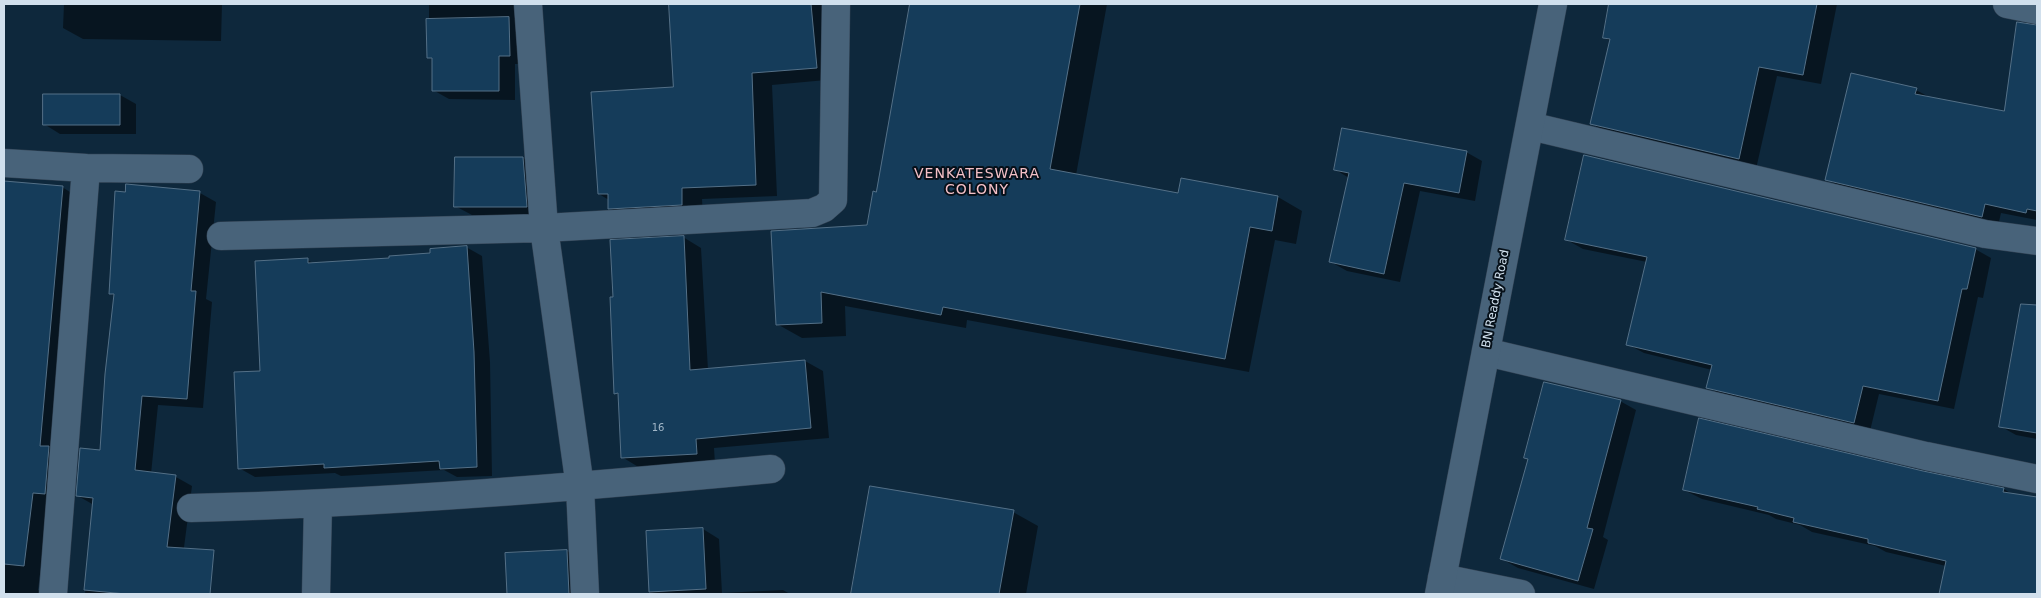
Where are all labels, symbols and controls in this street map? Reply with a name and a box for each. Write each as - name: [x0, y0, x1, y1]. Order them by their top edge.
- district label: VENKATESWARA COLONY: [913, 166, 1041, 198]
- street label: BN Readdy Road: [1479, 249, 1513, 349]
- house number: 16: [652, 422, 664, 434]

